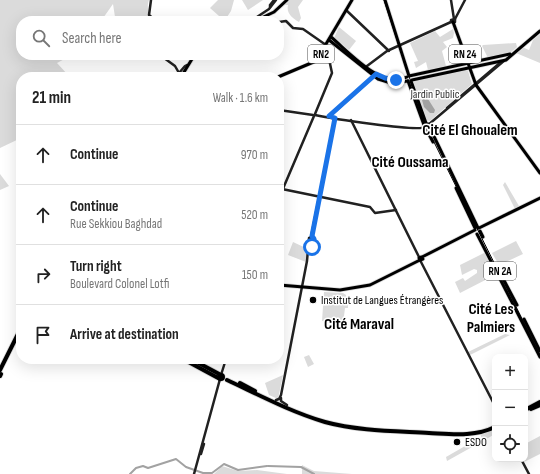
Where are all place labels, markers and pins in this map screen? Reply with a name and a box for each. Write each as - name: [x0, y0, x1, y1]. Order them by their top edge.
- place label: Institut de Langues Étrangères: [321, 293, 443, 308]
- marker: Institut de Langues Étrangères: [308, 295, 318, 305]
- place label: ESDO: [465, 435, 487, 450]
- marker: ESDO: [452, 437, 462, 447]

